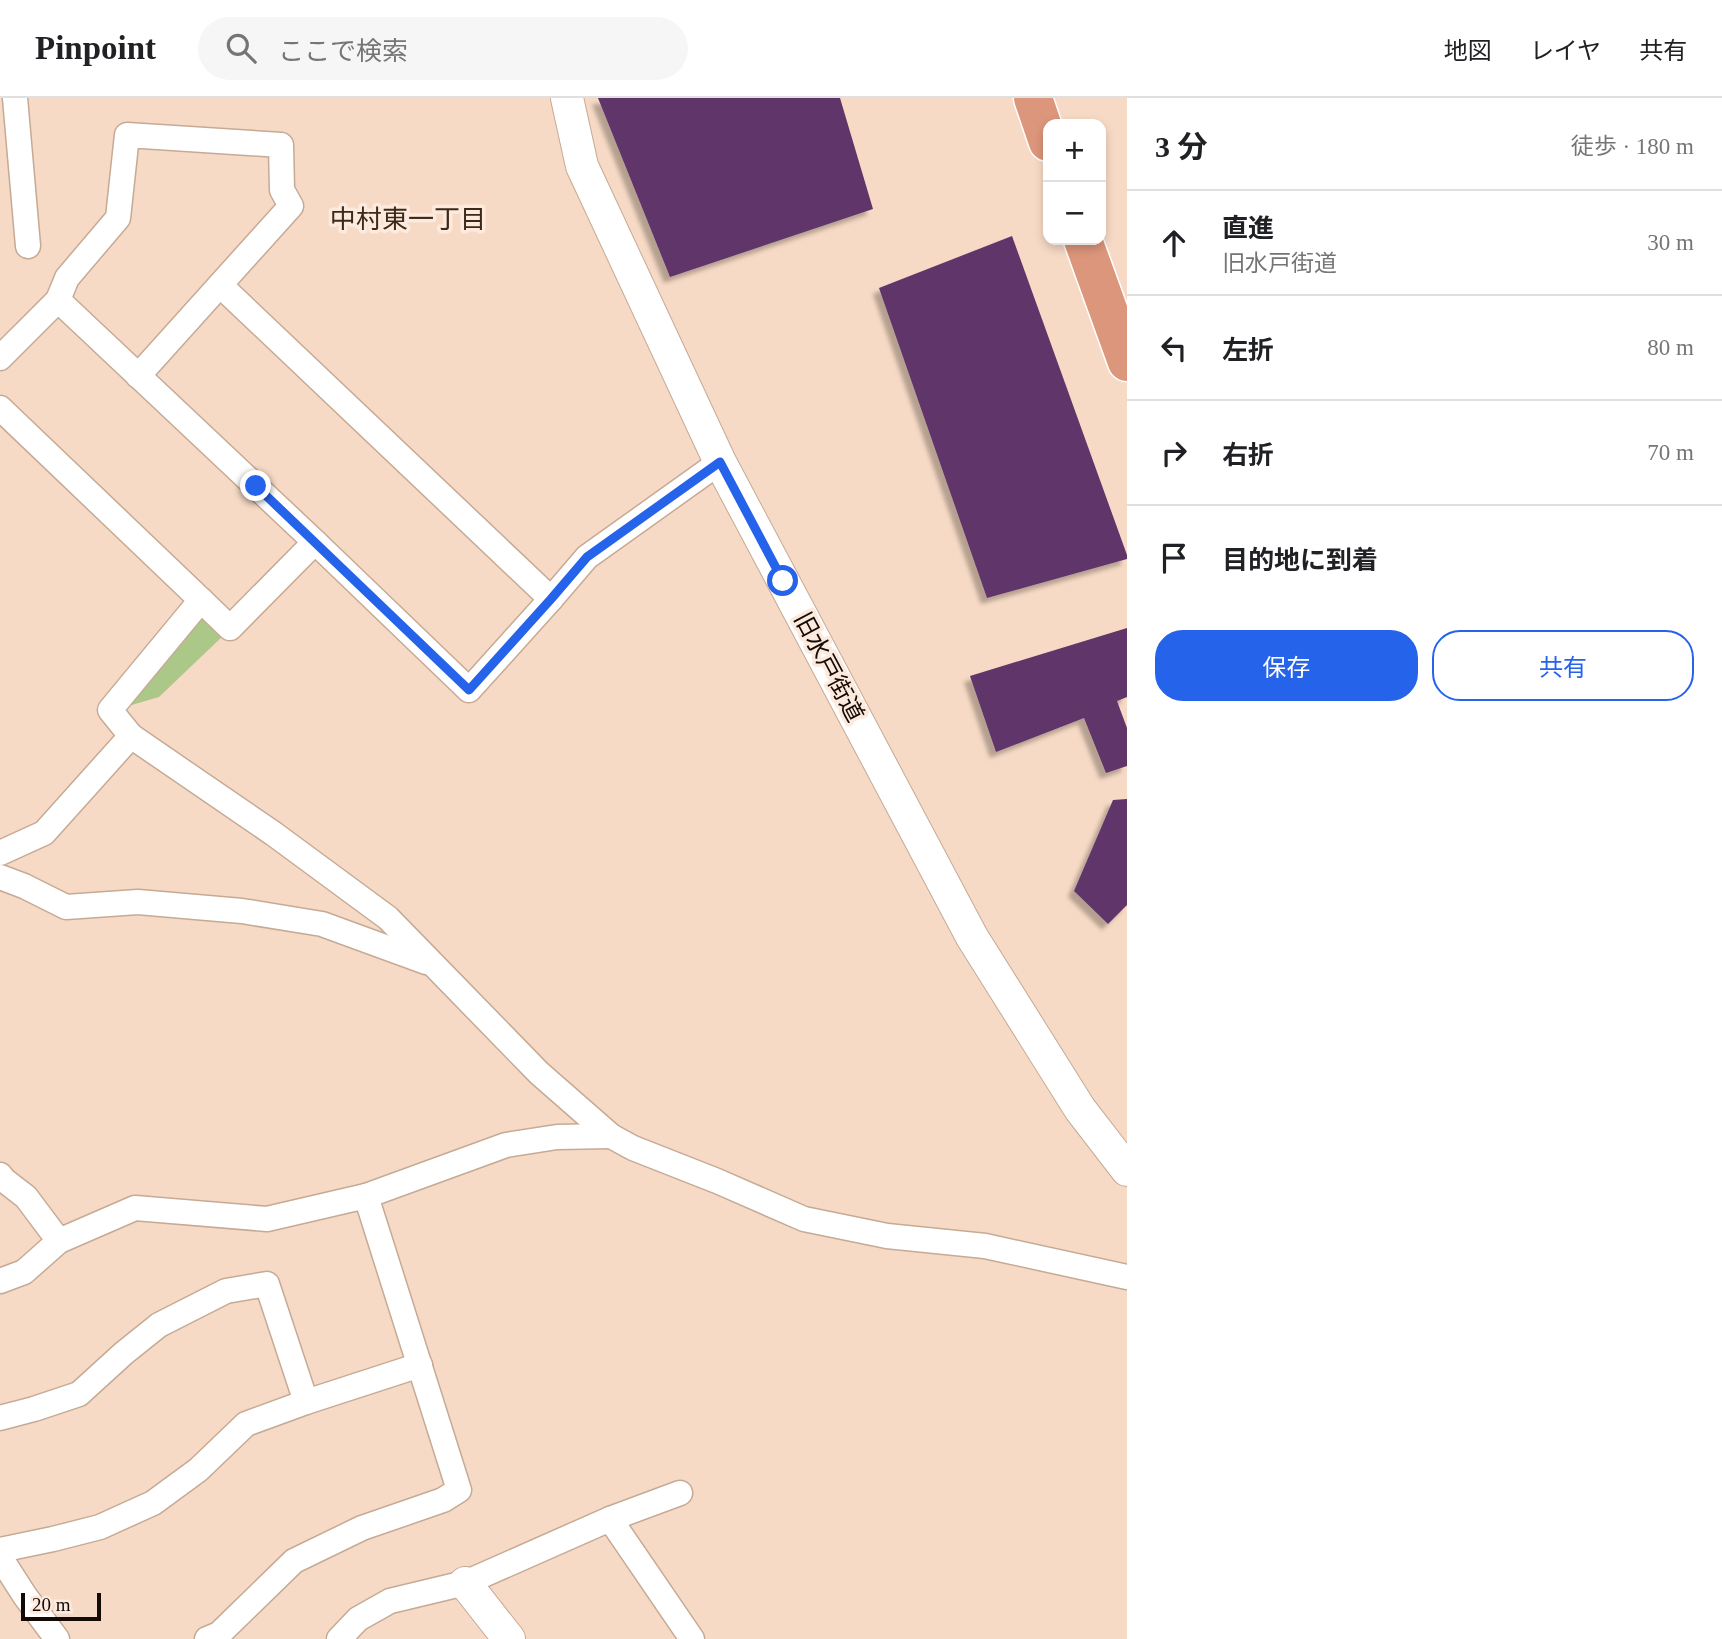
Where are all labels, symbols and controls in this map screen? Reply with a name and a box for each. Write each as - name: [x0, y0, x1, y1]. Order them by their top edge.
- search box: [198, 17, 688, 80]
- icon: search: [222, 29, 260, 67]
- text: Pinpoint: [35, 30, 156, 66]
- text: ここで検索: [278, 37, 408, 66]
- text: 地図: [1444, 38, 1492, 64]
- text: レイヤ: [1530, 38, 1601, 64]
- text: 共有: [1639, 38, 1687, 64]
- map controls: [1043, 119, 1106, 245]
- button: +: [1043, 119, 1106, 182]
- text: 3 分: [1155, 130, 1208, 163]
- text: 徒歩 · 180 m: [1571, 134, 1694, 159]
- button: −: [1043, 182, 1106, 245]
- district label: 中村東一丁目: [330, 205, 486, 234]
- text: 直進: [1222, 214, 1274, 243]
- icon: ahead: [1155, 224, 1193, 262]
- text: 30 m: [1647, 230, 1694, 255]
- text: 旧水戸街道: [1222, 251, 1337, 276]
- icon: left: [1155, 329, 1193, 367]
- text: 80 m: [1647, 335, 1694, 360]
- text: 左折: [1222, 336, 1274, 365]
- icon: right: [1155, 434, 1193, 472]
- text: 70 m: [1647, 440, 1694, 465]
- text: 右折: [1222, 441, 1274, 470]
- route end: [240, 470, 271, 501]
- icon: arrive: [1155, 539, 1193, 577]
- text: 目的地に到着: [1222, 546, 1378, 575]
- route start: [767, 565, 798, 596]
- street label: 旧水戸街道: [789, 608, 869, 726]
- button: 保存: [1155, 630, 1418, 701]
- button: 共有: [1432, 630, 1694, 701]
- scale bar: [21, 1590, 102, 1622]
- text: 20 m: [32, 1594, 71, 1615]

